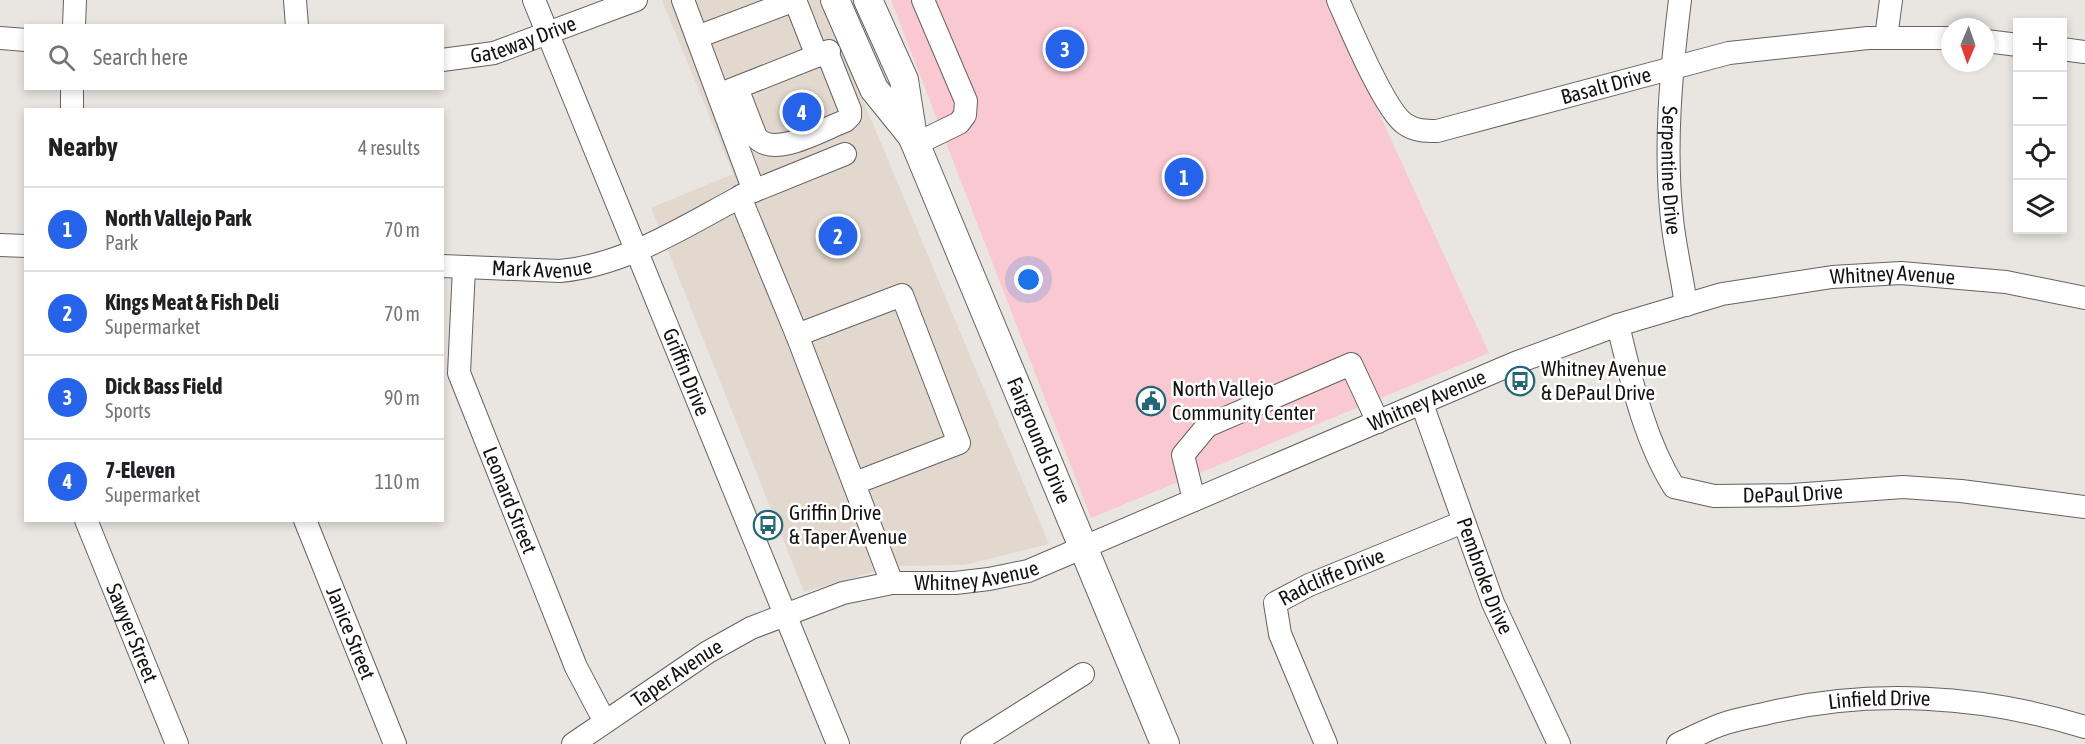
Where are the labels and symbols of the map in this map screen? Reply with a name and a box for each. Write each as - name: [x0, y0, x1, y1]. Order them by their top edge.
- street label: Gateway Drive: [469, 10, 579, 67]
- north arrow: [1941, 18, 1995, 72]
- pin: 3: [1046, 26, 1084, 72]
- street label: Basalt Drive: [1558, 61, 1653, 108]
- pin: 4: [782, 90, 822, 134]
- street label: Serpentine Drive: [1657, 106, 1687, 236]
- pin: 1: [1164, 154, 1204, 200]
- pin: 2: [818, 214, 858, 258]
- street label: Mark Avenue: [491, 253, 594, 282]
- street label: Whitney Avenue: [1829, 260, 1956, 289]
- your location: [1014, 265, 1043, 294]
- street label: Griffin Drive: [658, 324, 716, 419]
- place label: Whitney Avenue & DePaul Drive: [1541, 356, 1666, 404]
- street label: Whitney Avenue: [1364, 364, 1489, 435]
- bus stop icon: Whitney Avenue & DePaul Drive: [1504, 365, 1536, 397]
- street label: Fairgrounds Drive: [1003, 373, 1077, 507]
- place label: North Vallejo Community Center: [1172, 376, 1316, 424]
- public building icon: North Vallejo Community Center: [1135, 385, 1167, 417]
- street label: Leonard Street: [479, 443, 543, 557]
- street label: DePaul Drive: [1742, 478, 1844, 507]
- place label: Griffin Drive & Taper Avenue: [789, 500, 907, 548]
- bus stop icon: Griffin Drive & Taper Avenue: [752, 509, 784, 541]
- street label: Pembroke Drive: [1452, 514, 1519, 638]
- street label: Radcliffe Drive: [1274, 543, 1388, 610]
- street label: Whitney Avenue: [914, 555, 1042, 594]
- street label: Sawyer Street: [102, 580, 164, 686]
- street label: Janice Street: [322, 583, 381, 683]
- street label: Taper Avenue: [627, 633, 726, 712]
- street label: Linfield Drive: [1827, 685, 1931, 713]

